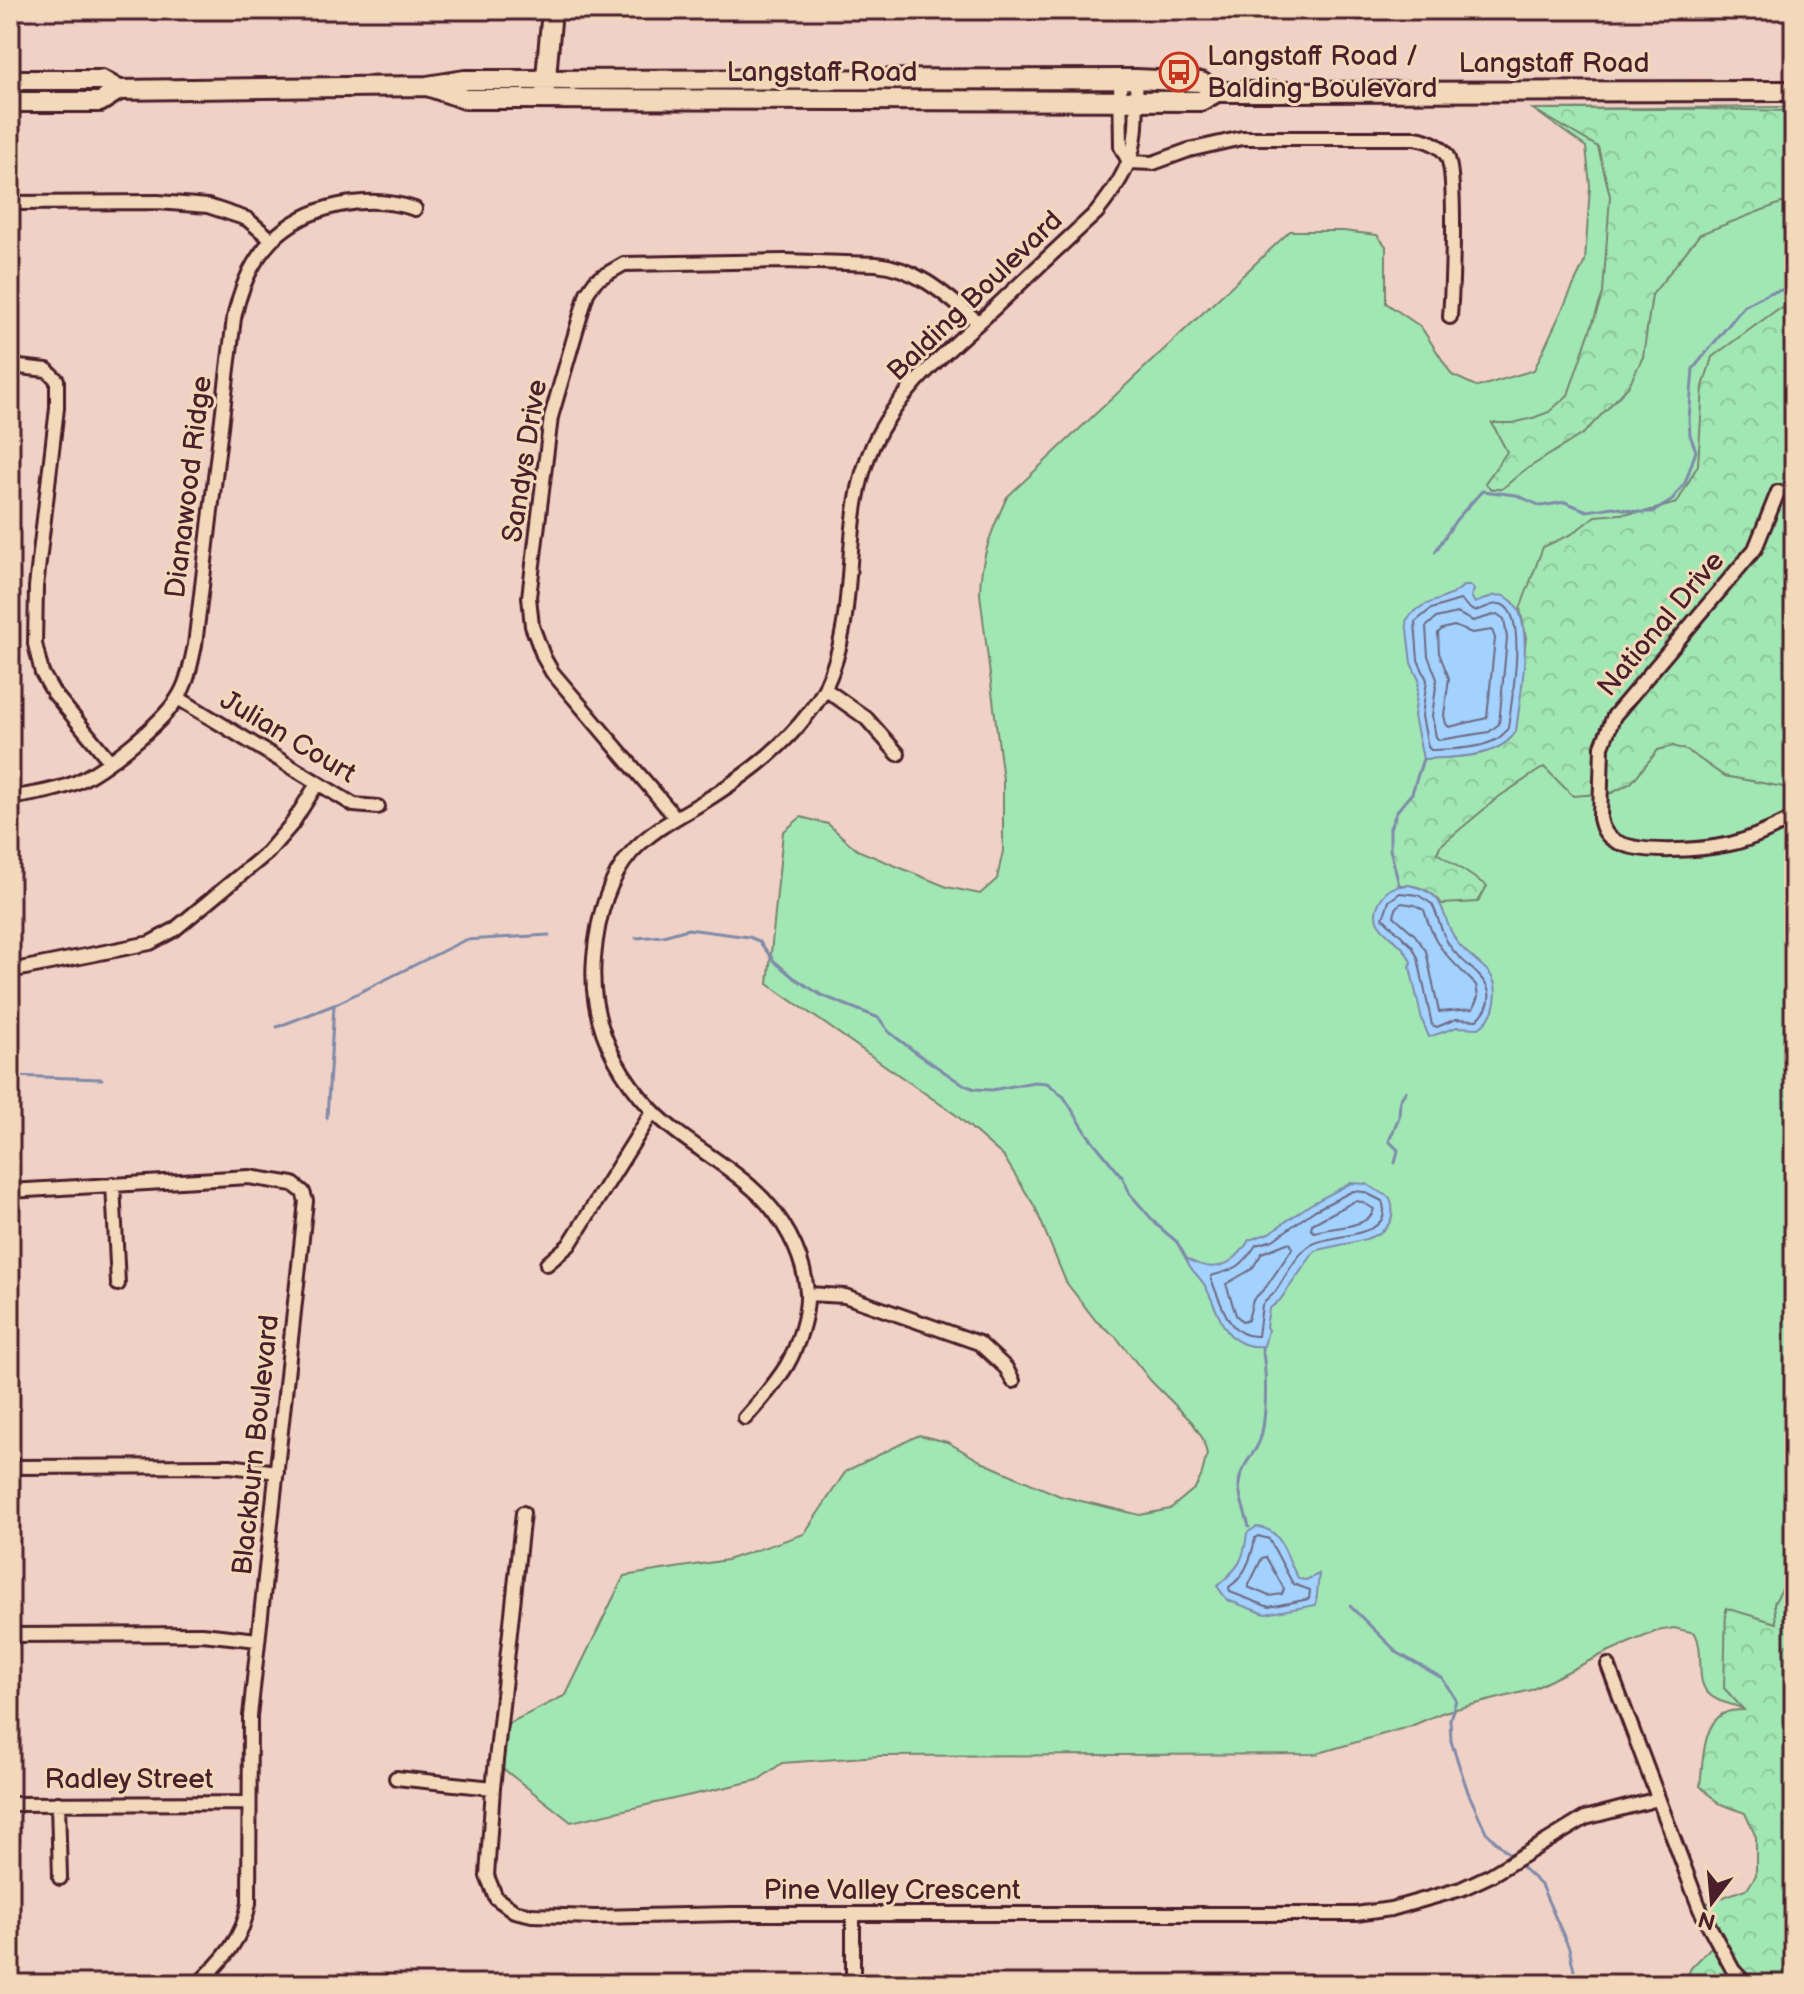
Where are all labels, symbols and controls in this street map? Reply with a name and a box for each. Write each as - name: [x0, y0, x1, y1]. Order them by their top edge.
- place label: Langstaff Road / Balding Boulevard: [1207, 40, 1438, 105]
- street label: Langstaff Road: [1459, 47, 1650, 80]
- bus stop icon: Langstaff Road / Balding Boulevard: [1158, 51, 1200, 93]
- street label: Langstaff Road: [727, 56, 918, 89]
- street label: Balding Boulevard: [881, 204, 1069, 388]
- street label: Dianawood Ridge: [159, 374, 219, 600]
- street label: Sandys Drive: [496, 377, 554, 545]
- street label: National Drive: [1591, 545, 1731, 703]
- street label: Julian Court: [214, 684, 362, 791]
- street label: Blackburn Boulevard: [226, 1313, 286, 1577]
- street label: Radley Street: [45, 1763, 214, 1796]
- north arrow: [1672, 1862, 1752, 1942]
- street label: Pine Valley Crescent: [763, 1874, 1021, 1907]
- text: N: [1695, 1905, 1719, 1935]

